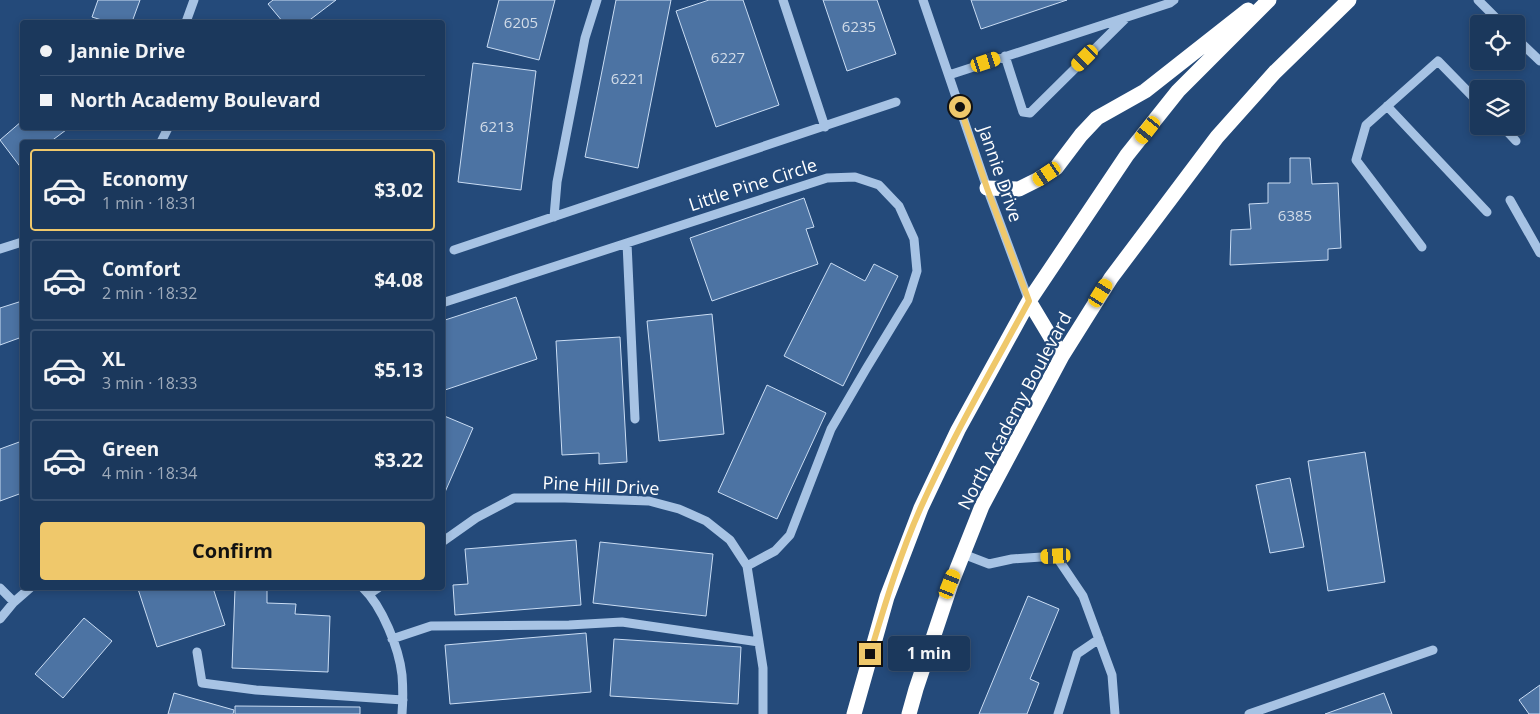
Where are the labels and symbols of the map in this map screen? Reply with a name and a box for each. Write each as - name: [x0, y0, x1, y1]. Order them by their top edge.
- house number: 6205: [504, 12, 538, 32]
- house number: 6235: [842, 16, 876, 36]
- car: [1069, 42, 1100, 74]
- house number: 6227: [711, 47, 745, 67]
- car: [969, 50, 1002, 74]
- house number: 6221: [611, 68, 645, 88]
- route start: [949, 96, 971, 118]
- car: [1132, 114, 1163, 146]
- house number: 6213: [480, 116, 514, 136]
- street label: Jannie Drive: [973, 120, 1029, 225]
- street label: Little Pine Circle: [685, 152, 820, 216]
- car: [1030, 159, 1063, 189]
- house number: 6385: [1278, 205, 1312, 225]
- car: [1086, 276, 1115, 310]
- street label: North Academy Boulevard: [952, 307, 1077, 514]
- street label: Pine Hill Drive: [542, 470, 660, 500]
- car: [1040, 548, 1071, 564]
- car: [937, 567, 962, 601]
- callout: 1 min: [888, 636, 970, 672]
- route end: [859, 643, 881, 665]

